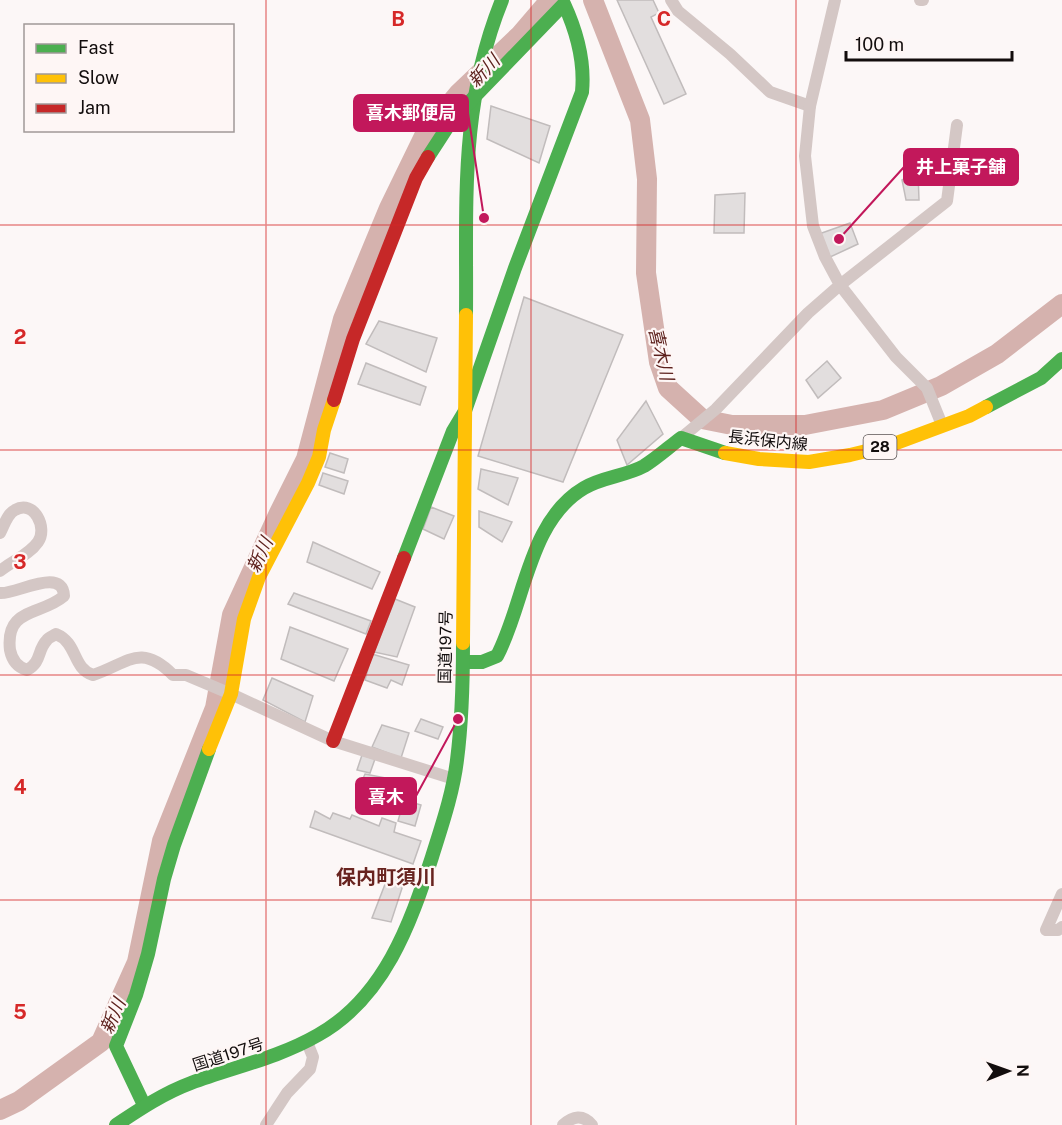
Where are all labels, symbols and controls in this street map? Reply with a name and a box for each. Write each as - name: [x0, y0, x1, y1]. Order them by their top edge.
- text: B: [391, 7, 405, 31]
- text: C: [657, 7, 671, 31]
- legend: [24, 24, 234, 132]
- scale bar: [846, 24, 1012, 62]
- text: 100 m: [855, 34, 904, 55]
- text: Fast: [78, 37, 114, 58]
- water label: 新川: [464, 49, 505, 91]
- text: Slow: [78, 67, 119, 88]
- callout: 喜木郵便局: [354, 95, 468, 131]
- text: Jam: [78, 97, 111, 118]
- text: 喜木郵便局: [366, 102, 456, 123]
- callout: 井上菓子舗: [904, 149, 1018, 185]
- text: 井上菓子舗: [916, 156, 1006, 177]
- text: 2: [14, 325, 26, 349]
- water label: 喜木川: [645, 325, 678, 385]
- street label: 長浜保内線: [727, 427, 809, 454]
- road number: 28: [864, 435, 896, 459]
- water label: 新川: [242, 532, 278, 576]
- text: 3: [13, 550, 27, 574]
- street label: 国道197号: [435, 610, 456, 684]
- text: 4: [13, 775, 27, 799]
- callout: 喜木: [356, 778, 416, 814]
- text: 喜木: [368, 786, 404, 807]
- district label: 保内町須川: [336, 865, 436, 889]
- water label: 新川: [96, 993, 130, 1037]
- text: 5: [13, 1000, 27, 1024]
- street label: 国道197号: [190, 1034, 266, 1075]
- north arrow: [978, 1041, 1038, 1101]
- text: N: [1013, 1064, 1032, 1077]

